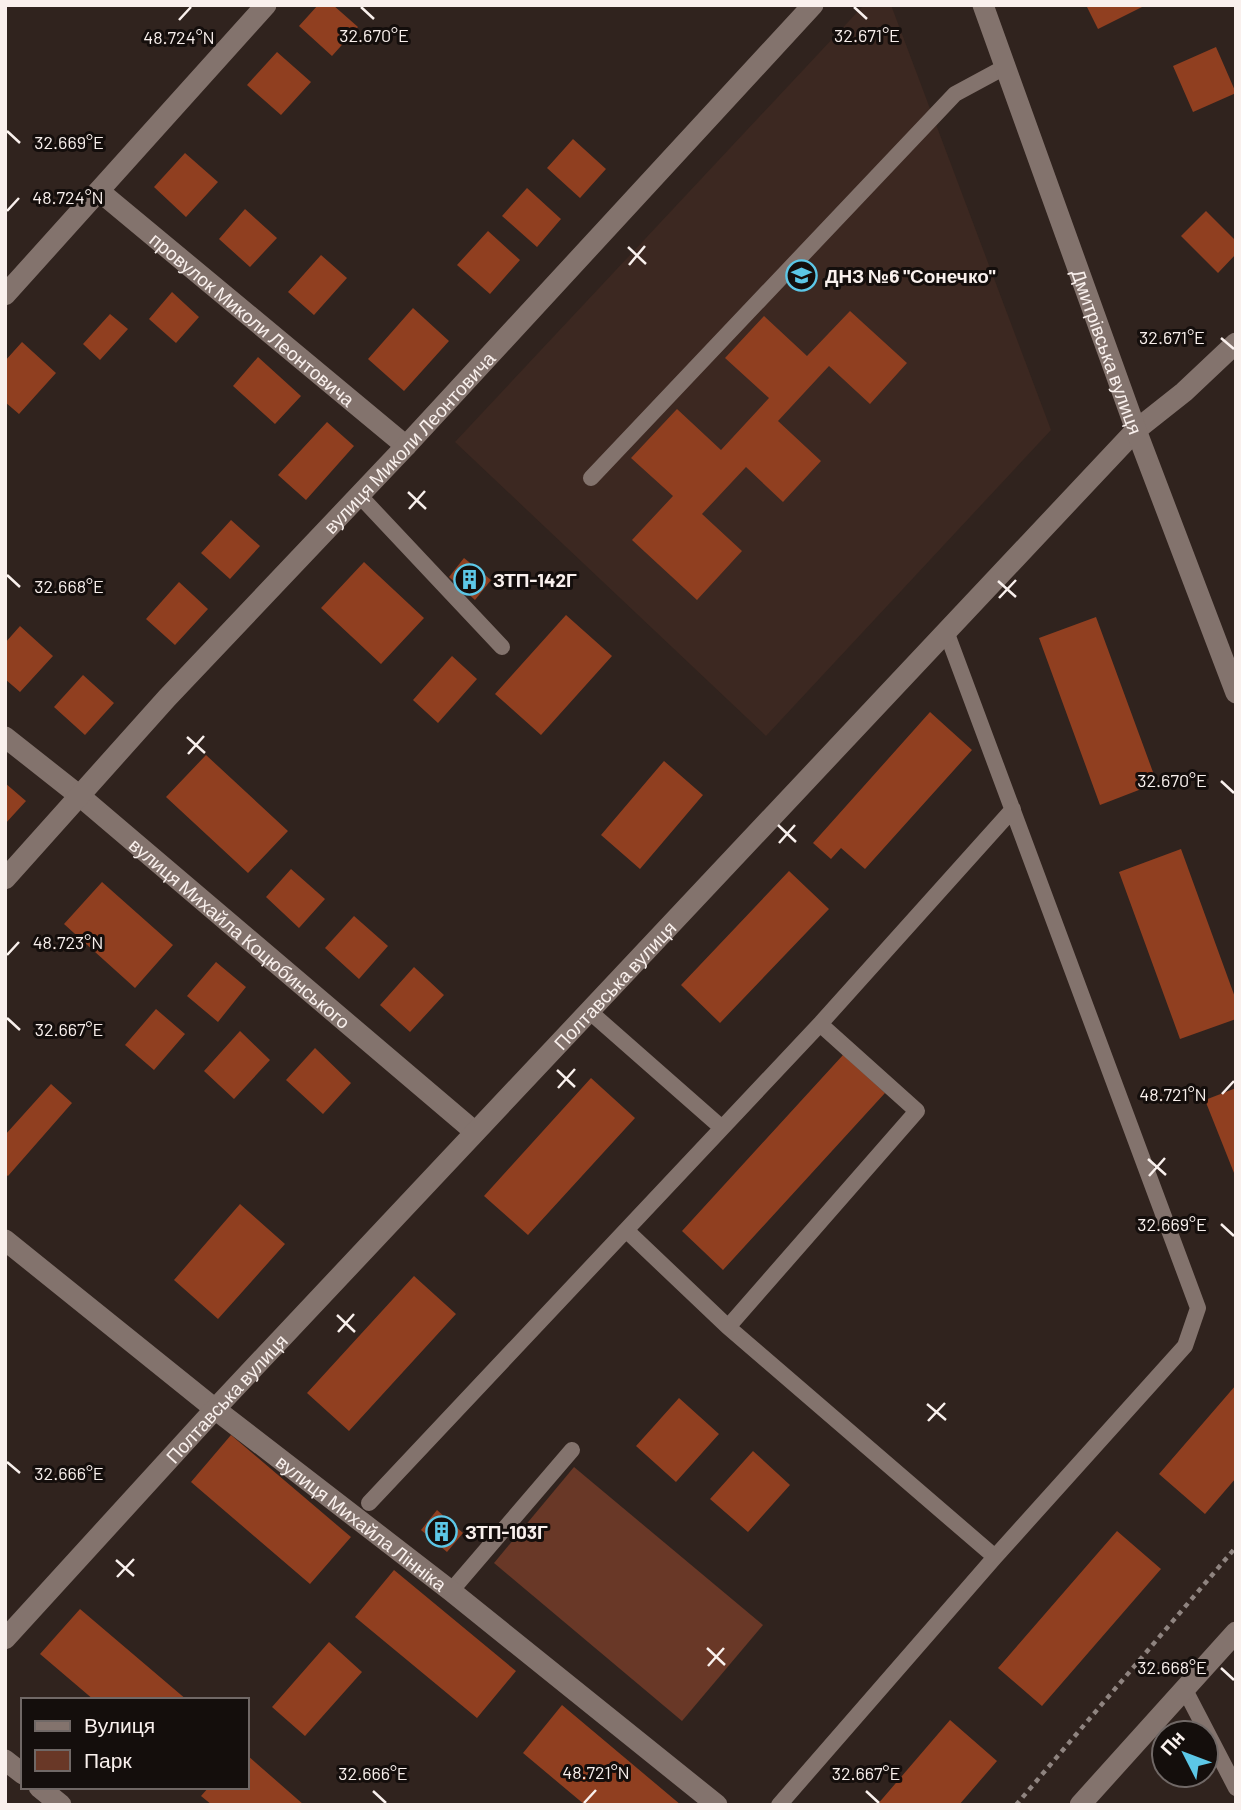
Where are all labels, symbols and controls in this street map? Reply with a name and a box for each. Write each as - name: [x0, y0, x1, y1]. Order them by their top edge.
- text: 32.670°E: [339, 24, 409, 46]
- text: 32.671°E: [834, 24, 900, 46]
- text: 48.724°N: [143, 26, 215, 48]
- text: 32.669°E: [34, 131, 104, 153]
- text: 48.724°N: [32, 186, 104, 208]
- street label: провулок Миколи Леонтовича: [146, 227, 360, 411]
- school or university icon: ДНЗ №6 "Сонечко": [785, 258, 819, 292]
- place label: ДНЗ №6 "Сонечко": [825, 264, 996, 287]
- street label: Дмитрівська вулиця: [1067, 265, 1148, 437]
- text: 32.671°E: [1139, 326, 1205, 348]
- street label: вулиця Миколи Леонтовича: [318, 346, 500, 538]
- building icon: ЗТП-142Г: [453, 562, 487, 596]
- place label: ЗТП-142Г: [493, 568, 577, 591]
- text: 32.668°E: [34, 575, 104, 597]
- text: 32.670°E: [1137, 769, 1207, 791]
- street label: вулиця Михайла Коцюбинського: [125, 832, 355, 1033]
- street label: Полтавська вулиця: [548, 916, 680, 1054]
- text: 48.723°N: [33, 931, 103, 953]
- text: 32.667°E: [35, 1018, 103, 1040]
- text: 48.721°N: [1139, 1083, 1207, 1105]
- text: 32.669°E: [1137, 1213, 1207, 1235]
- street label: Полтавська вулиця: [160, 1329, 292, 1467]
- street label: вулиця Михайла Лінніка: [272, 1449, 452, 1595]
- text: 32.666°E: [34, 1462, 104, 1484]
- building icon: ЗТП-103Г: [425, 1514, 459, 1548]
- place label: ЗТП-103Г: [465, 1520, 548, 1543]
- text: 32.668°E: [1137, 1656, 1207, 1678]
- legend: [21, 1698, 248, 1789]
- text: Вулиця: [84, 1712, 155, 1737]
- north arrow: [1150, 1719, 1220, 1789]
- text: Пн: [1155, 1725, 1189, 1759]
- text: Парк: [84, 1747, 132, 1772]
- text: 48.721°N: [562, 1761, 630, 1783]
- text: 32.666°E: [338, 1762, 408, 1784]
- text: 32.667°E: [832, 1762, 900, 1784]

